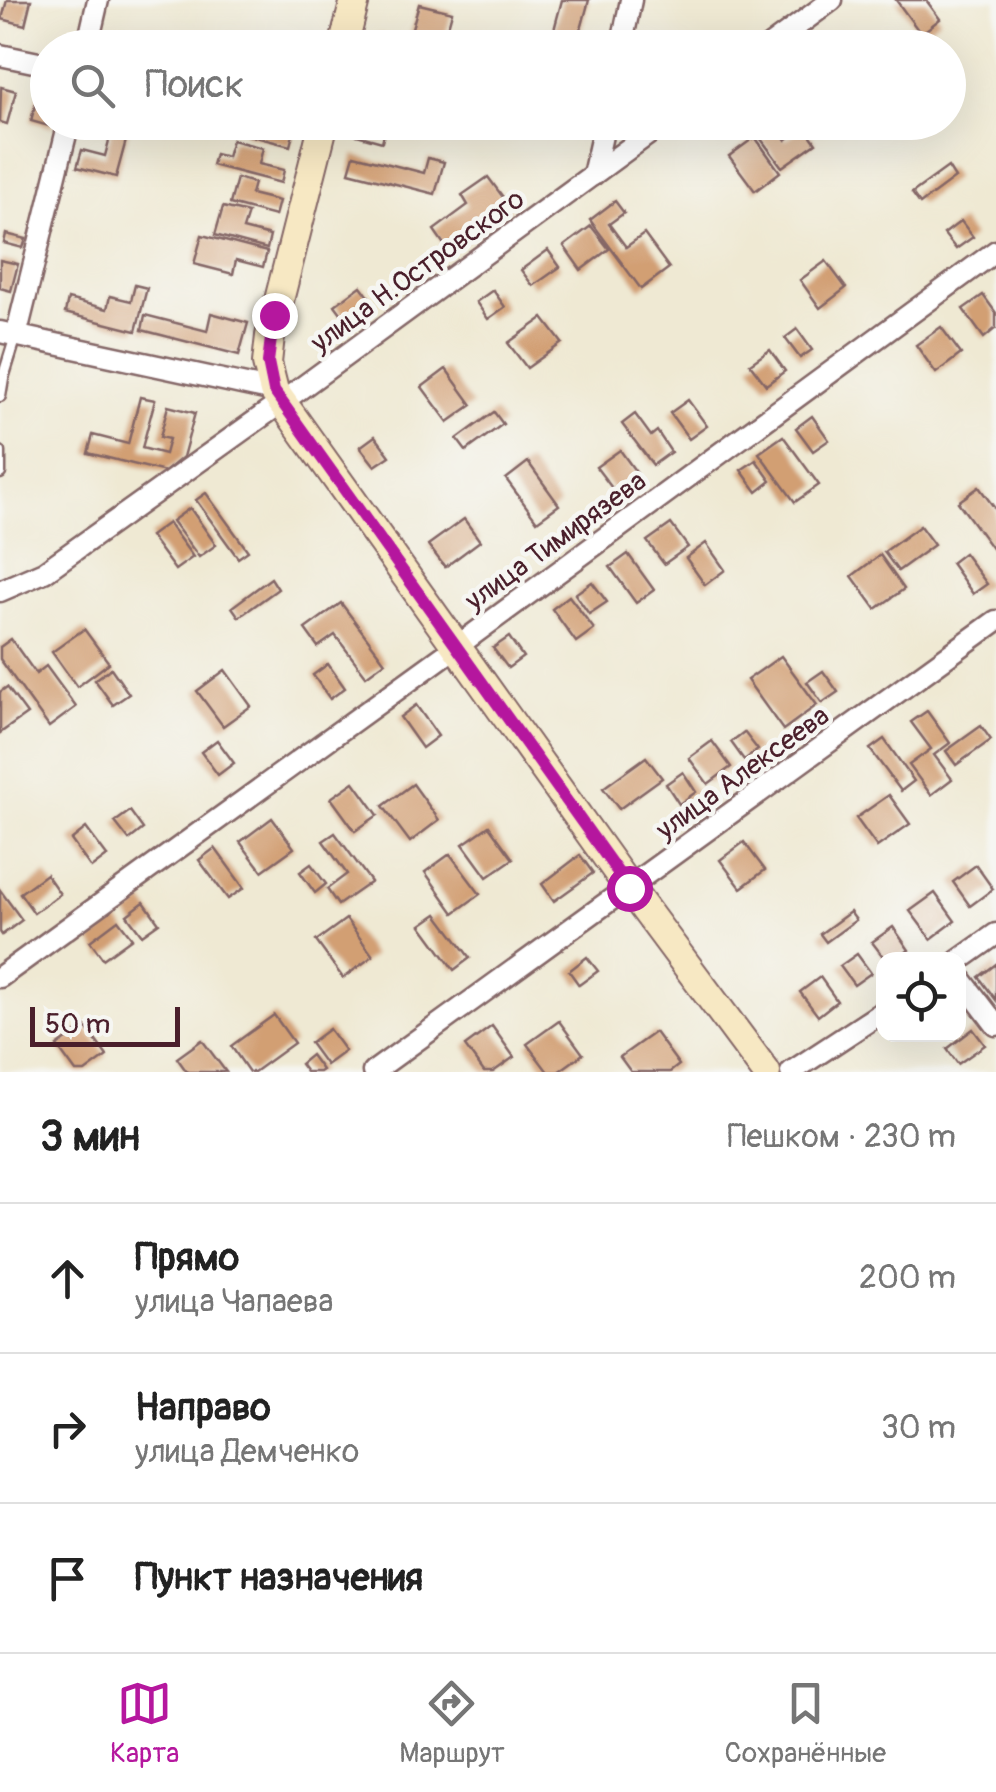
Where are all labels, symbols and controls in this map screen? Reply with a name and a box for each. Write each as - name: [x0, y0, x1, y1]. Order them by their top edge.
- search box: [30, 30, 966, 140]
- icon: search: [65, 58, 120, 113]
- text: Поиск: [145, 61, 244, 109]
- street label: улица Н.Островского: [303, 182, 532, 361]
- route end: [252, 293, 298, 339]
- street label: улица Тимирязева: [458, 464, 653, 619]
- street label: улица Алексеева: [649, 699, 836, 848]
- route start: [607, 866, 653, 912]
- map controls: [876, 952, 966, 1042]
- button: locate: [876, 952, 966, 1042]
- scale bar: [30, 1002, 180, 1046]
- text: 50 m: [45, 1007, 110, 1042]
- text: 3 мин: [40, 1111, 140, 1163]
- text: Пешком · 230 m: [727, 1117, 956, 1157]
- text: Прямо: [135, 1234, 239, 1282]
- icon: ahead: [40, 1251, 95, 1306]
- text: 200 m: [859, 1258, 956, 1298]
- text: улица Чапаева: [135, 1282, 333, 1322]
- text: Направо: [135, 1384, 271, 1432]
- icon: right: [40, 1401, 95, 1456]
- text: 30 m: [881, 1408, 956, 1448]
- text: улица Демченко: [135, 1432, 359, 1472]
- icon: arrive: [40, 1551, 95, 1606]
- text: Пункт назначения: [135, 1554, 423, 1602]
- tab: Карта: [110, 1676, 179, 1771]
- tab: Маршрут: [399, 1676, 505, 1771]
- tab: Сохранённые: [725, 1676, 886, 1771]

